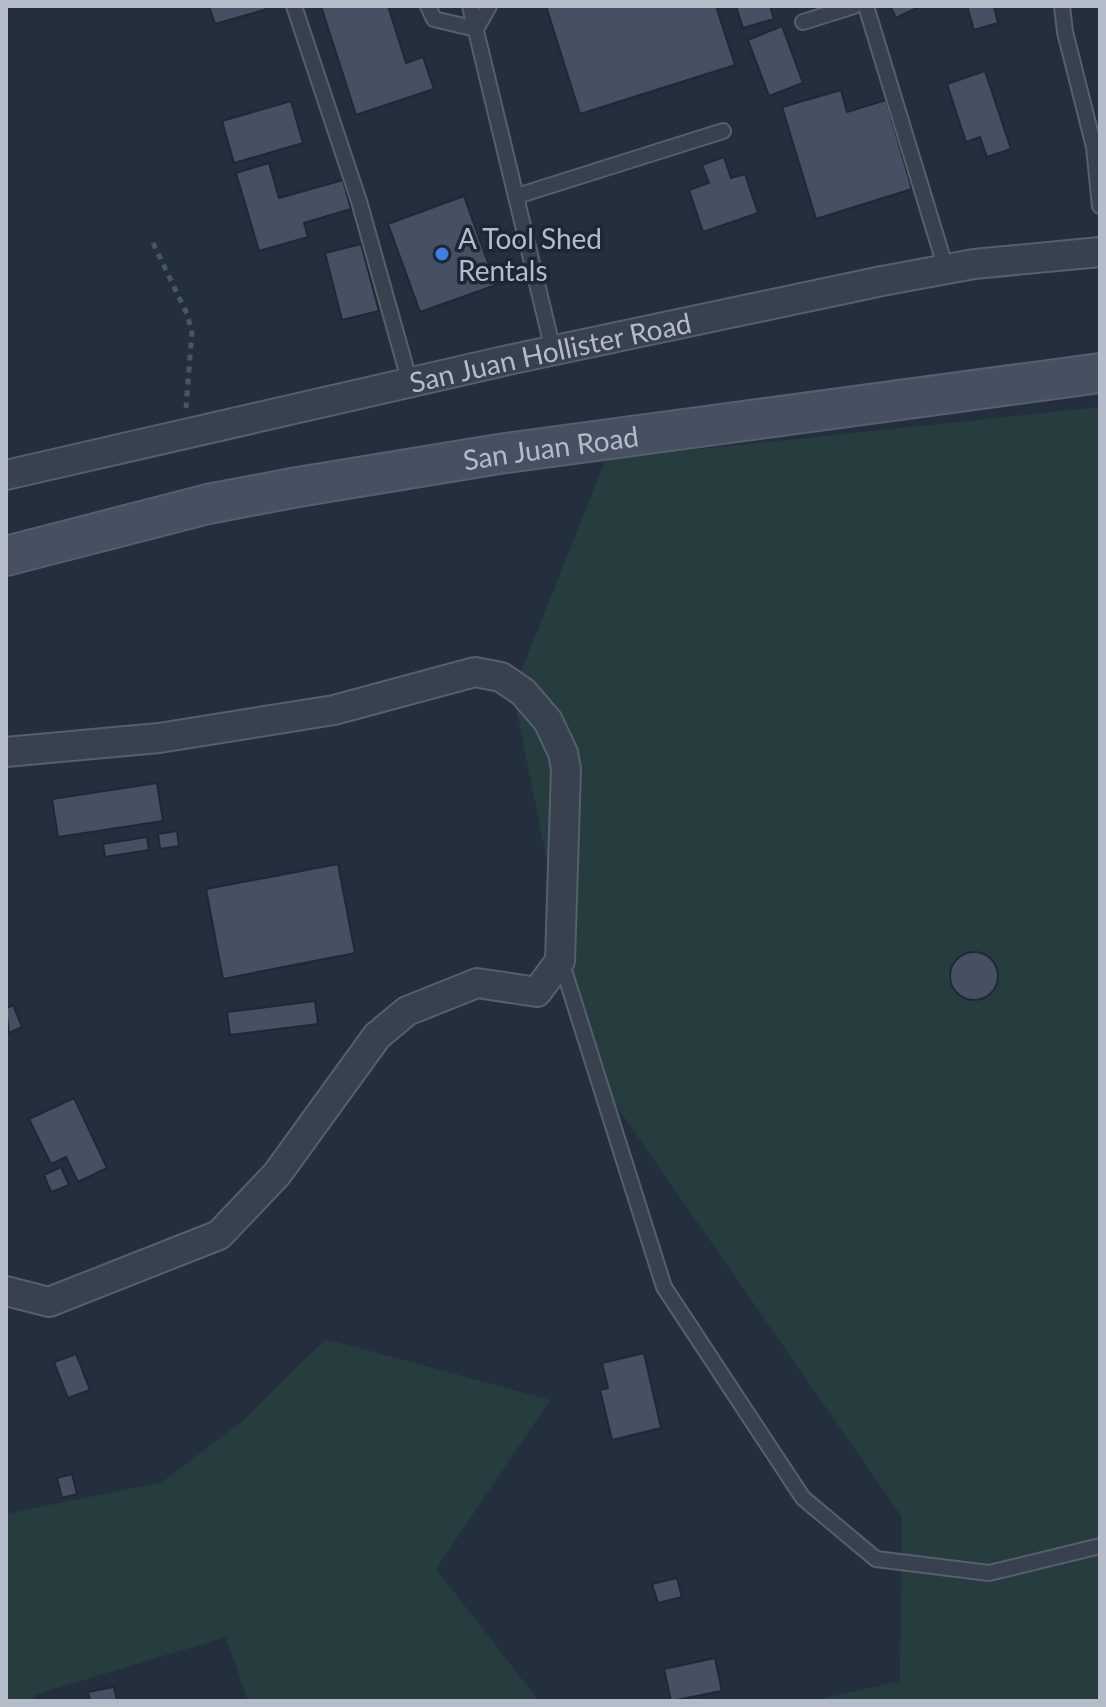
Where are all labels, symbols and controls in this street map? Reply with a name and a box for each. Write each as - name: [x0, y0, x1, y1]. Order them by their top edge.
- place label: A Tool Shed Rentals: [458, 221, 602, 287]
- marker: A Tool Shed Rentals: [433, 245, 451, 263]
- street label: San Juan Hollister Road: [406, 305, 694, 399]
- street label: San Juan Road: [460, 418, 641, 477]

